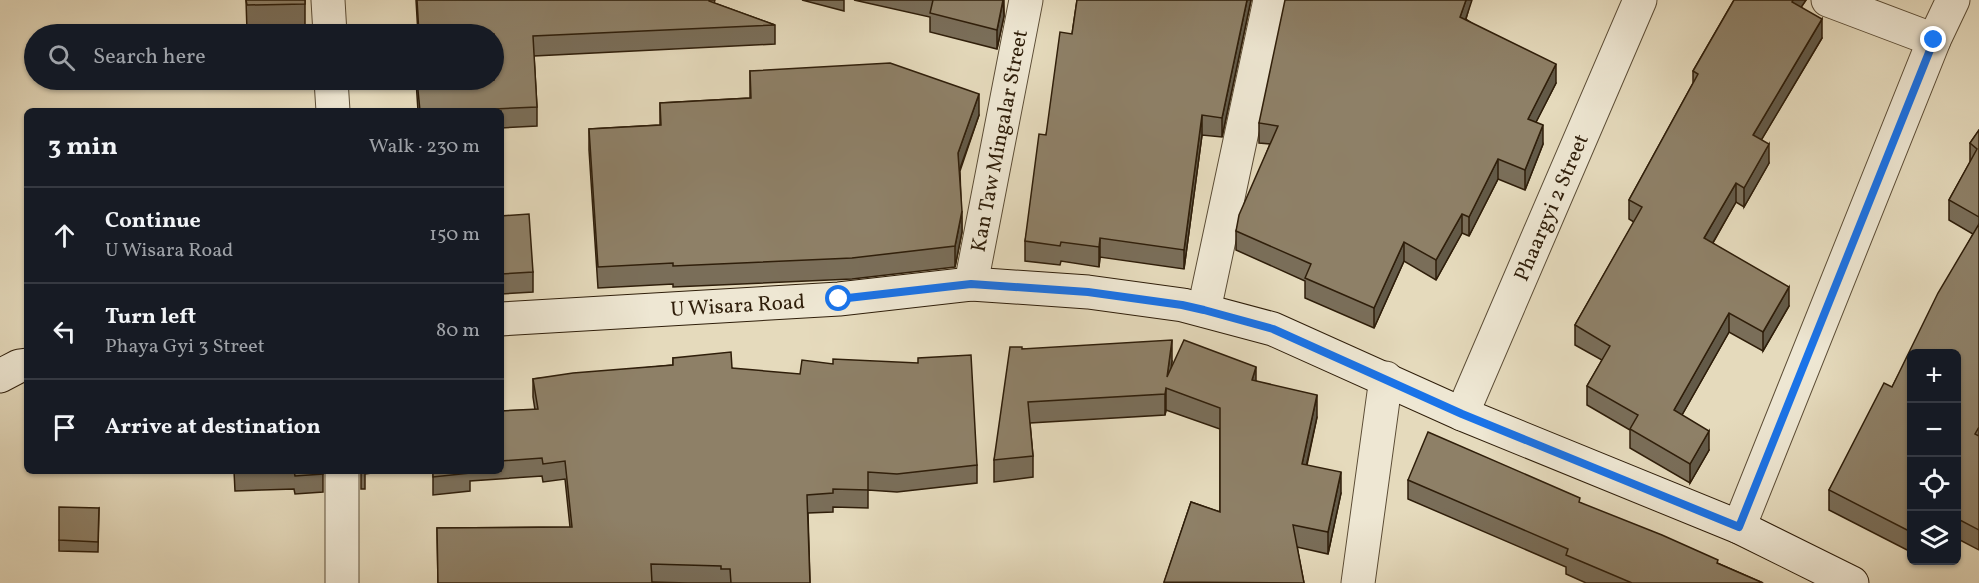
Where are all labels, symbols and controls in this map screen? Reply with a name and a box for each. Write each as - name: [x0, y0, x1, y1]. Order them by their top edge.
- search box: [24, 24, 504, 90]
- route end: [1920, 26, 1946, 52]
- street label: Kan Taw Mingalar Street: [965, 27, 1036, 255]
- icon: search: [45, 41, 78, 74]
- text: Search here: [93, 42, 206, 73]
- text: 3 min: [48, 129, 118, 165]
- street label: Phaargyi 2 Street: [1508, 130, 1597, 286]
- text: Walk · 230 m: [369, 133, 480, 161]
- text: Continue: [105, 206, 201, 237]
- icon: ahead: [48, 219, 81, 252]
- text: 150 m: [429, 221, 480, 249]
- text: U Wisara Road: [105, 237, 233, 265]
- route start: [825, 285, 851, 311]
- street label: U Wisara Road: [669, 288, 806, 325]
- text: Turn left: [105, 302, 196, 333]
- icon: left: [48, 315, 81, 348]
- text: 80 m: [436, 317, 480, 345]
- text: Phaya Gyi 3 Street: [105, 333, 265, 361]
- map controls: [1907, 349, 1961, 565]
- button: +: [1907, 349, 1961, 403]
- button: −: [1907, 403, 1961, 457]
- icon: arrive: [48, 411, 81, 444]
- text: Arrive at destination: [105, 412, 321, 443]
- button: locate: [1907, 457, 1961, 511]
- button: layers: [1907, 511, 1961, 565]

